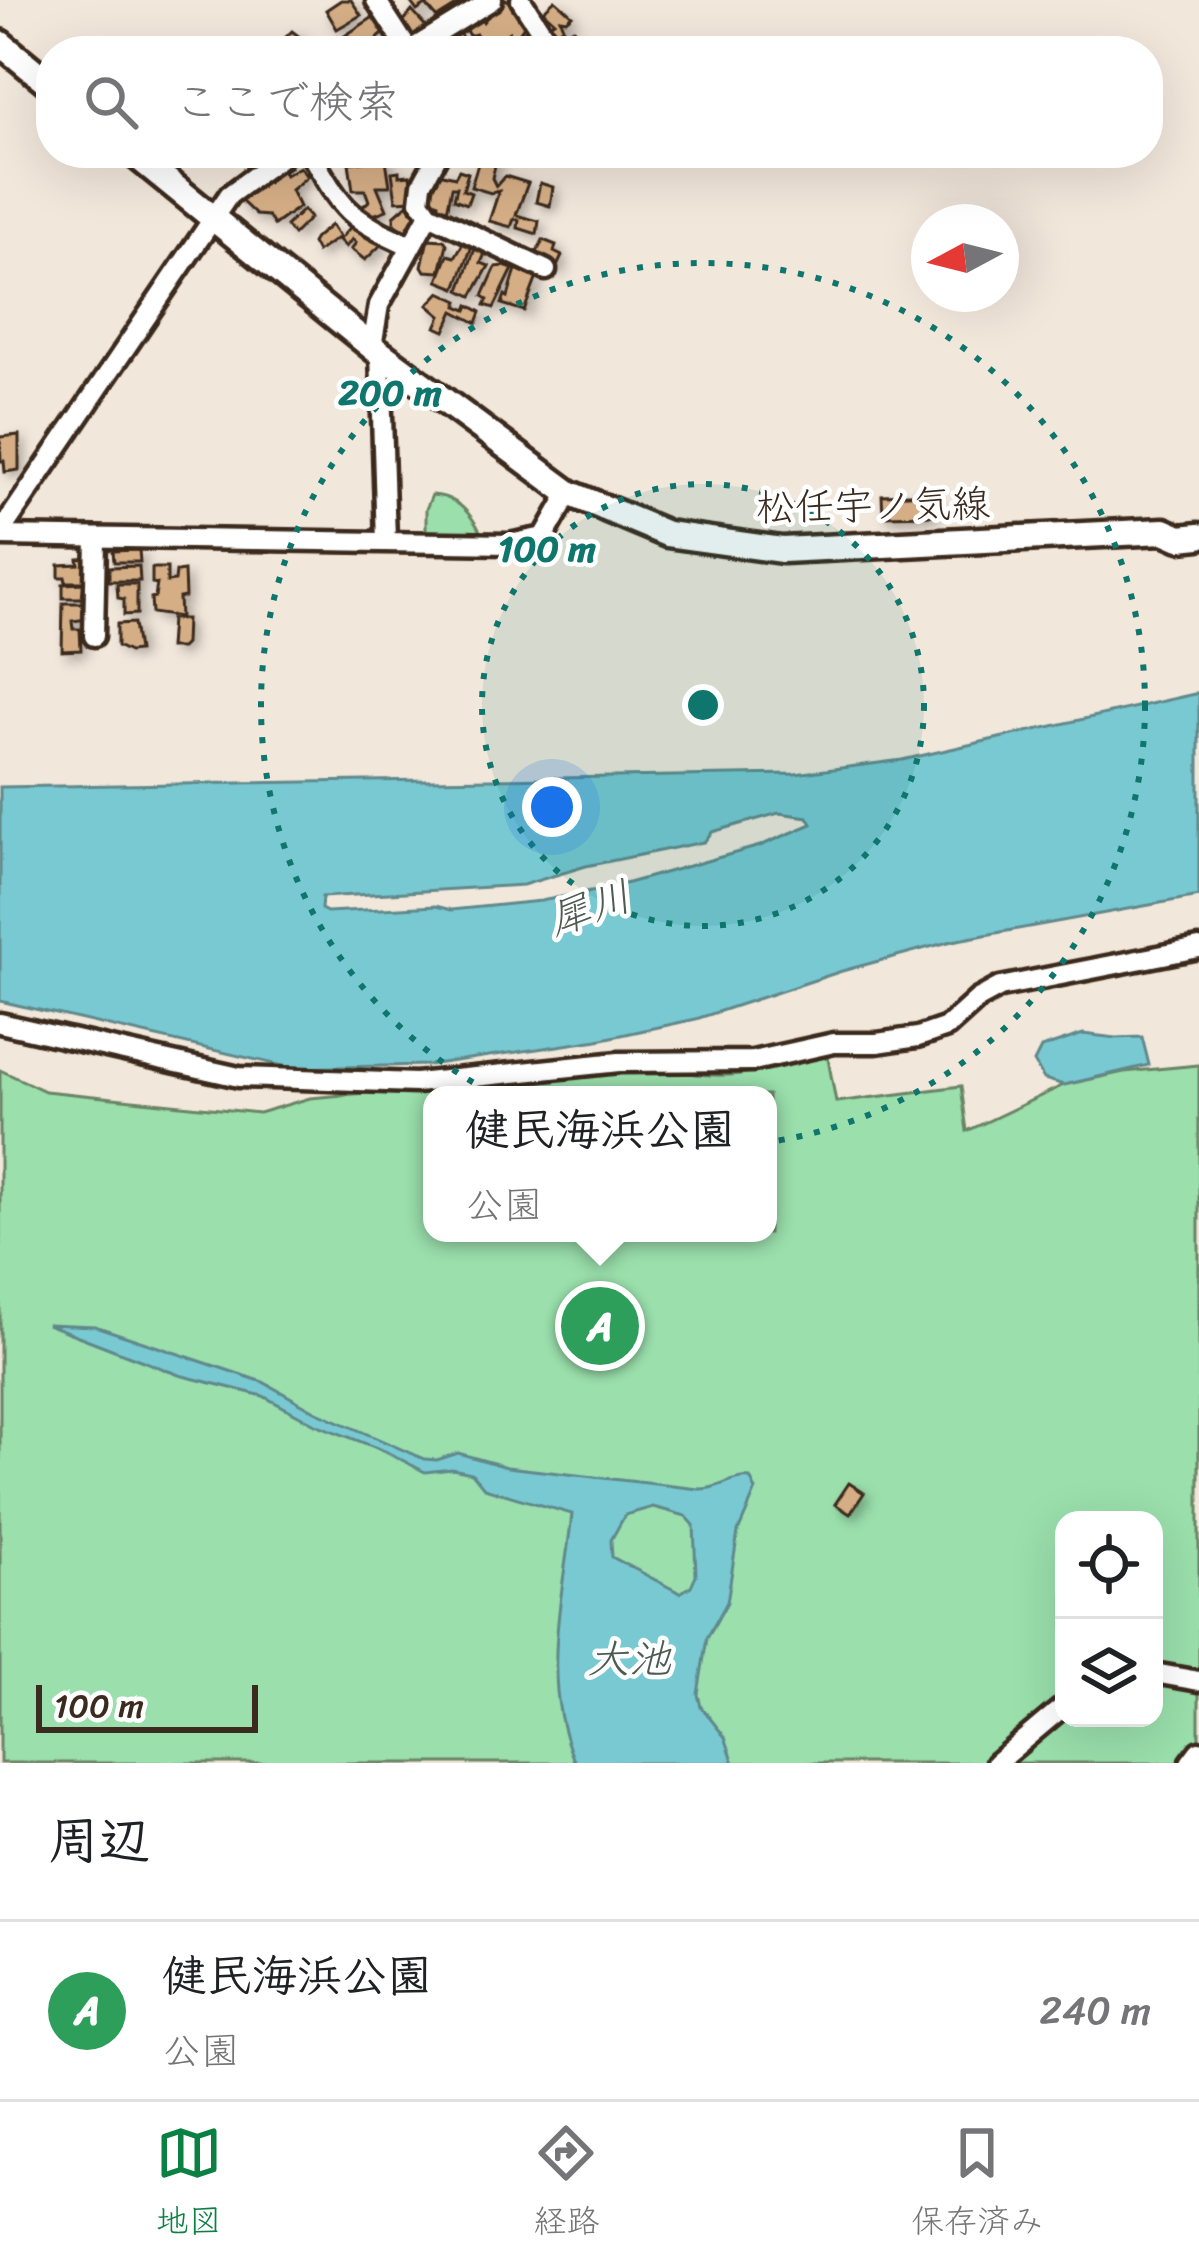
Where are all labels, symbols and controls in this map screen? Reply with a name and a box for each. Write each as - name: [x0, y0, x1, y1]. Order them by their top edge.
- search box: [36, 36, 1163, 168]
- text: ここで検索: [174, 62, 399, 142]
- icon: search: [78, 69, 144, 135]
- north arrow: [911, 204, 1019, 312]
- text: 200 m: [338, 361, 442, 425]
- street label: 松任宇ノ気線: [755, 468, 991, 542]
- text: 100 m: [498, 517, 596, 581]
- centre of rings: [682, 684, 724, 726]
- your location: [522, 777, 582, 837]
- water label: 犀川: [538, 859, 642, 957]
- popup: [423, 1086, 777, 1242]
- text: 健民海浜公園: [465, 1090, 735, 1170]
- text: 公園: [465, 1170, 543, 1239]
- pin: A: [561, 1281, 639, 1371]
- map controls: [1055, 1511, 1163, 1727]
- button: locate: [1055, 1511, 1163, 1619]
- button: layers: [1055, 1619, 1163, 1727]
- water label: 大池: [587, 1622, 672, 1696]
- text: 100 m: [54, 1677, 144, 1735]
- scale bar: [36, 1679, 258, 1732]
- text: 周辺: [48, 1796, 150, 1886]
- text: 健民海浜公園: [162, 1936, 432, 2016]
- text: A: [74, 1976, 100, 2045]
- text: 240 m: [1039, 1976, 1151, 2045]
- text: 公園: [162, 2016, 240, 2085]
- tab: 地図: [156, 2120, 222, 2250]
- tab: 経路: [533, 2120, 599, 2250]
- tab: 保存済み: [911, 2120, 1043, 2250]

